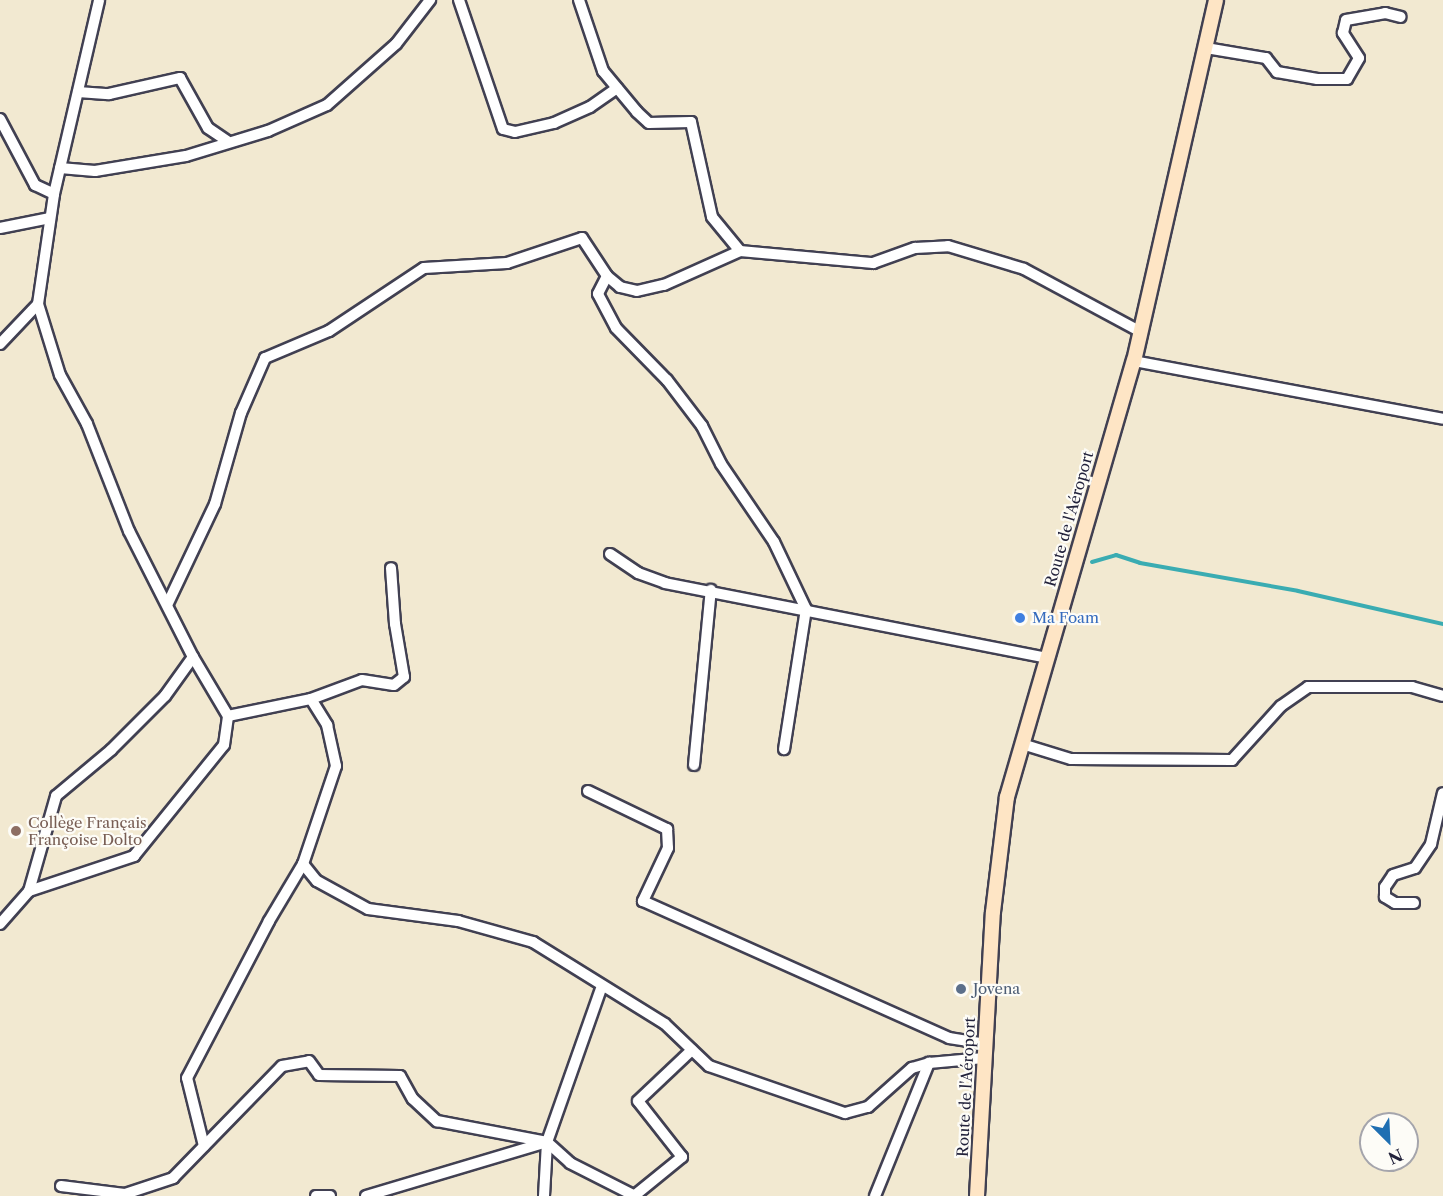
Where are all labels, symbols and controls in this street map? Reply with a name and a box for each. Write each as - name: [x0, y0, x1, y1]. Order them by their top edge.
- street label: Route de l'Aéroport: [1041, 449, 1097, 589]
- place label: Ma Foam: [1032, 609, 1099, 627]
- marker: Ma Foam: [1013, 611, 1027, 625]
- place label: Collège Français Françoise Dolto: [28, 813, 147, 848]
- marker: Collège Français Françoise Dolto: [9, 824, 23, 838]
- place label: Jovena: [973, 980, 1020, 998]
- marker: Jovena: [954, 982, 968, 996]
- street label: Route de l'Aéroport: [953, 1017, 979, 1157]
- north arrow: [1359, 1112, 1419, 1172]
- text: N: [1385, 1145, 1406, 1169]

